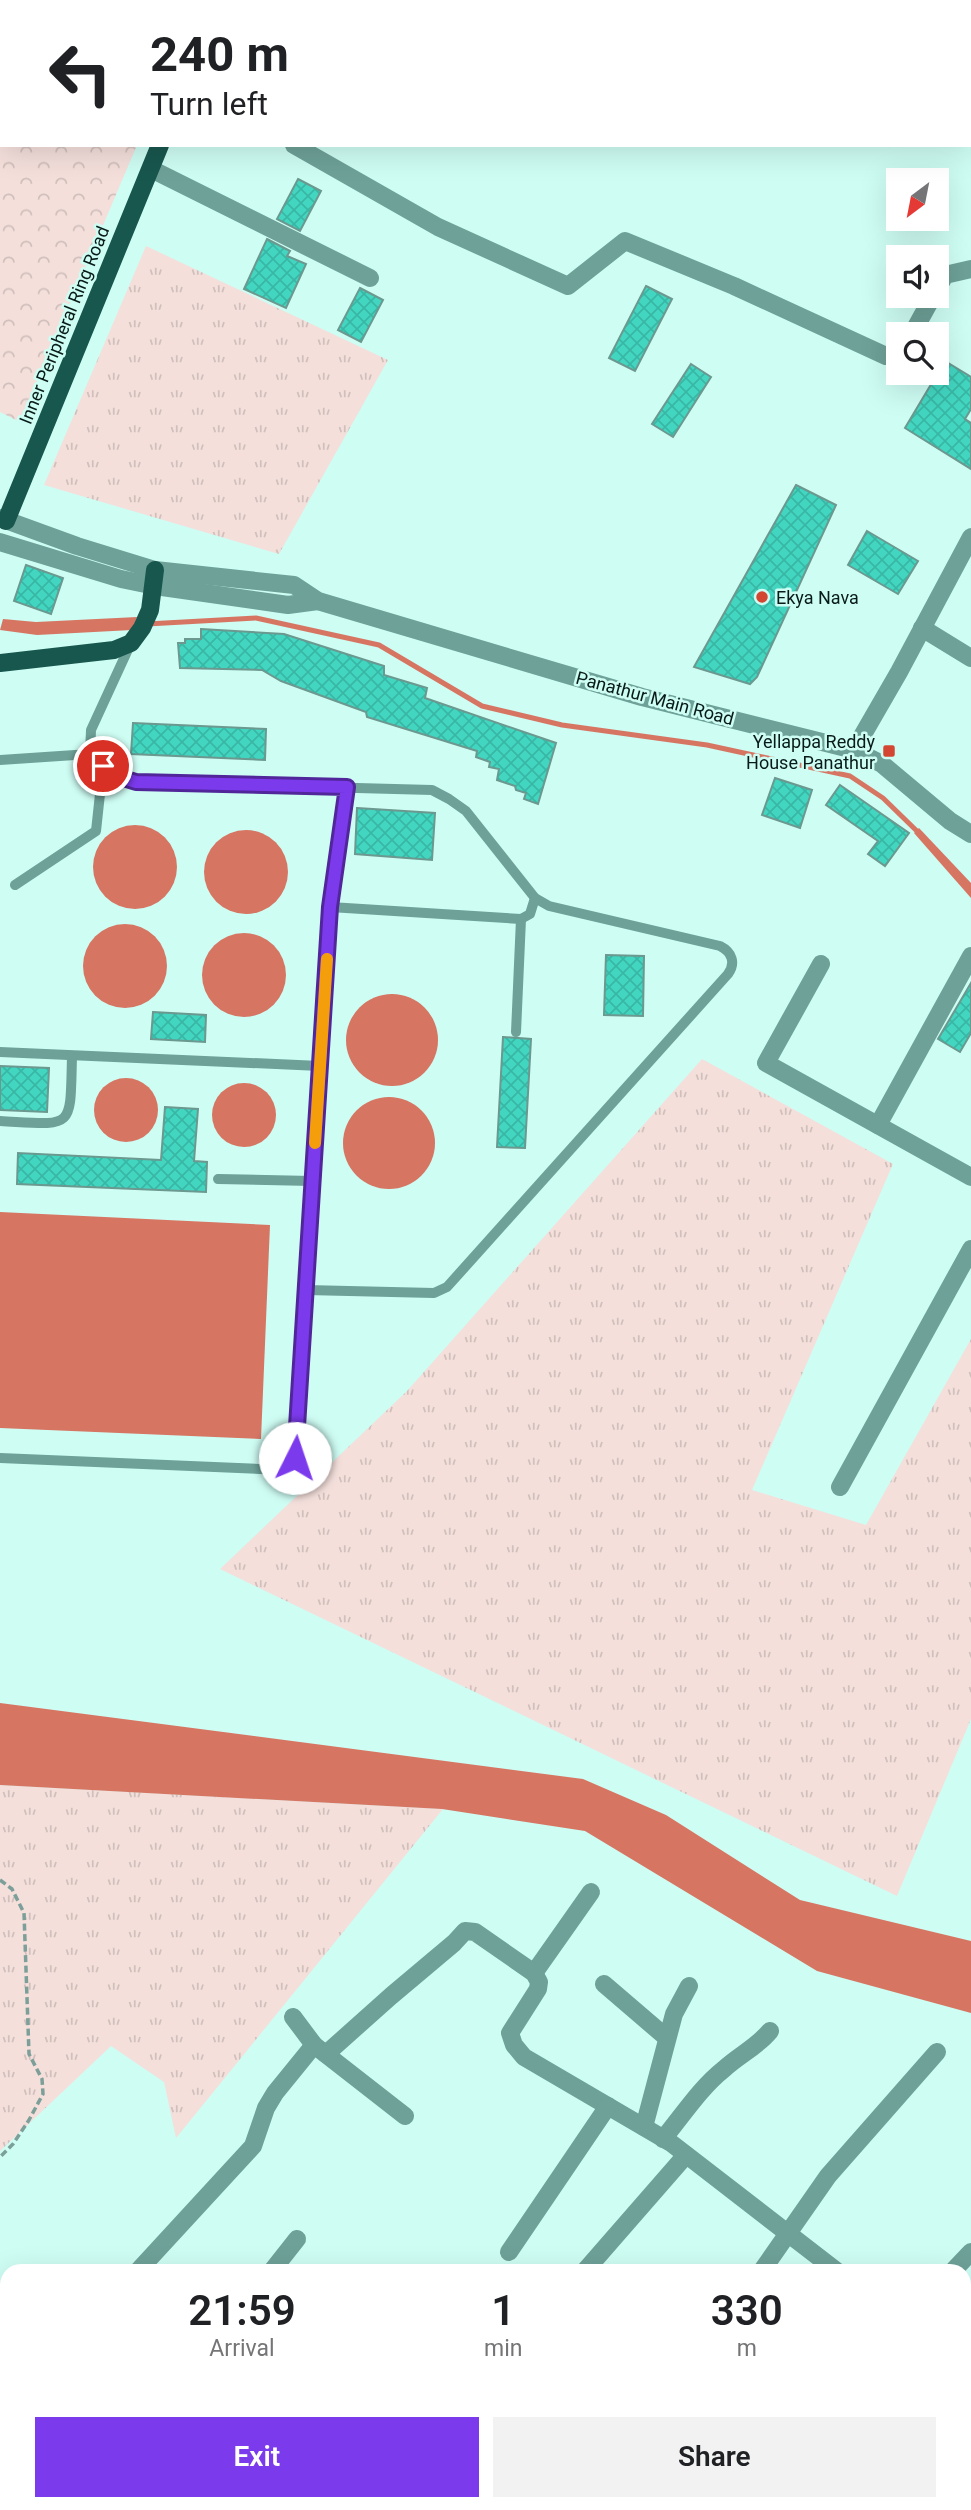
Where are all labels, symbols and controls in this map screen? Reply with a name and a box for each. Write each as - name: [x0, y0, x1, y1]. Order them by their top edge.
- text: 240 m: [150, 26, 289, 83]
- icon: left: [35, 28, 126, 119]
- text: Turn left: [150, 85, 268, 123]
- north arrow: [886, 168, 948, 231]
- map controls: [886, 168, 949, 385]
- street label: Inner Peripheral Ring Road: [15, 223, 113, 427]
- button: sound: [886, 245, 949, 308]
- button: search: [886, 322, 949, 385]
- place label: Ekya Nava: [776, 587, 859, 608]
- marker: Ekya Nava: [754, 589, 770, 605]
- street label: Panathur Main Road: [574, 667, 736, 729]
- place label: Yellappa Reddy House Panathur: [746, 731, 875, 773]
- pin: [73, 736, 133, 796]
- marker: Yellappa Reddy House Panathur: [881, 743, 897, 759]
- icon: arrive: [84, 747, 122, 785]
- position arrow: [258, 1421, 332, 1495]
- text: 21:59: [188, 2286, 296, 2335]
- text: 1: [491, 2286, 515, 2335]
- text: 330: [711, 2286, 783, 2335]
- text: Arrival: [209, 2335, 275, 2362]
- text: min: [484, 2335, 522, 2362]
- text: m: [737, 2335, 757, 2362]
- button: Exit: [35, 2417, 479, 2497]
- button: Share: [493, 2417, 936, 2497]

